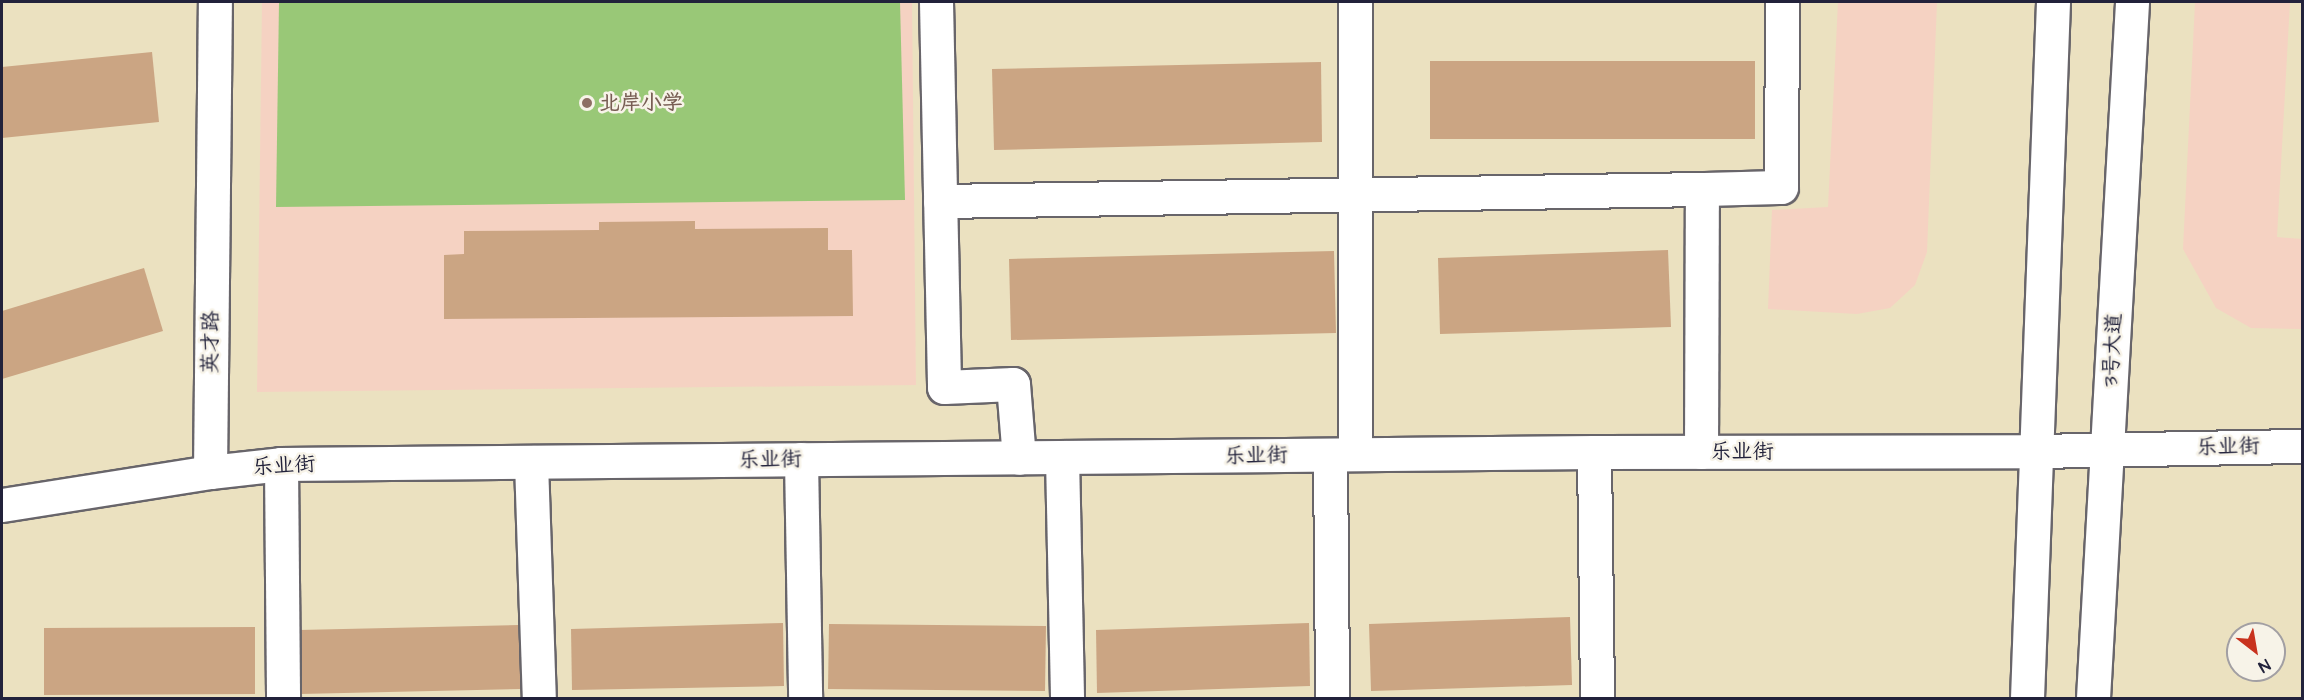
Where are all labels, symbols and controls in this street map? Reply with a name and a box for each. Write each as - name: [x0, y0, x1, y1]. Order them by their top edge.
- place label: 北岸小学: [599, 90, 683, 116]
- marker: 北岸小学: [580, 96, 594, 110]
- street label: 英才路: [198, 310, 224, 374]
- street label: 3号大道: [2098, 313, 2128, 387]
- street label: 乐业街: [2196, 434, 2260, 460]
- street label: 乐业街: [1711, 439, 1773, 465]
- street label: 乐业街: [1224, 443, 1288, 469]
- street label: 乐业街: [738, 447, 802, 473]
- street label: 乐业街: [252, 452, 316, 480]
- north arrow: [2226, 622, 2286, 682]
- text: N: [2254, 654, 2274, 678]

